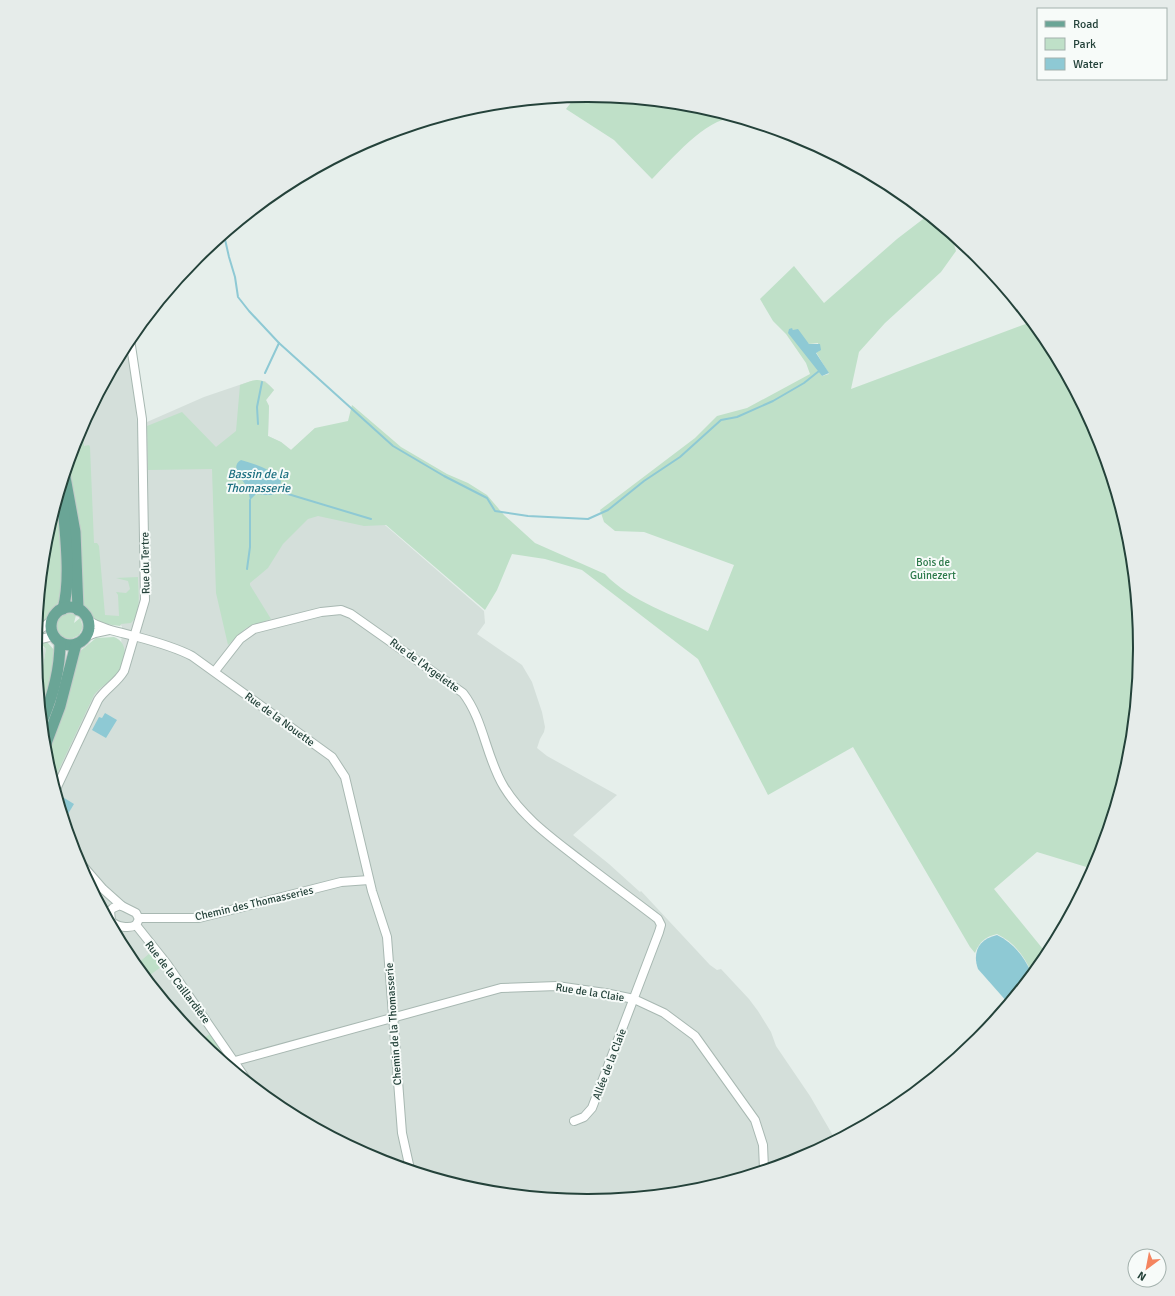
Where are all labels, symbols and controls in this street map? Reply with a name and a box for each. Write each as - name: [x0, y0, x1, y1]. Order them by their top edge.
- legend: [1037, 8, 1167, 80]
- text: Road: [1073, 17, 1099, 32]
- text: Park: [1073, 37, 1096, 52]
- text: Water: [1073, 57, 1104, 72]
- water label: Bassin de la Thomasserie: [226, 467, 291, 496]
- street label: Rue du Tertre: [138, 532, 153, 594]
- park label: Bois de Guinezert: [910, 556, 956, 582]
- street label: Rue de l'Argelette: [387, 636, 462, 695]
- street label: Rue de la Nouette: [242, 690, 317, 749]
- street label: Chemin des Thomasseries: [194, 884, 315, 923]
- street label: Rue de la Caillardière: [142, 938, 213, 1026]
- street label: Chemin de la Thomasserie: [383, 962, 404, 1086]
- street label: Rue de la Claie: [555, 981, 625, 1004]
- street label: Allée de la Claie: [590, 1027, 629, 1102]
- north arrow: [1127, 1248, 1167, 1288]
- text: N: [1135, 1269, 1149, 1284]

